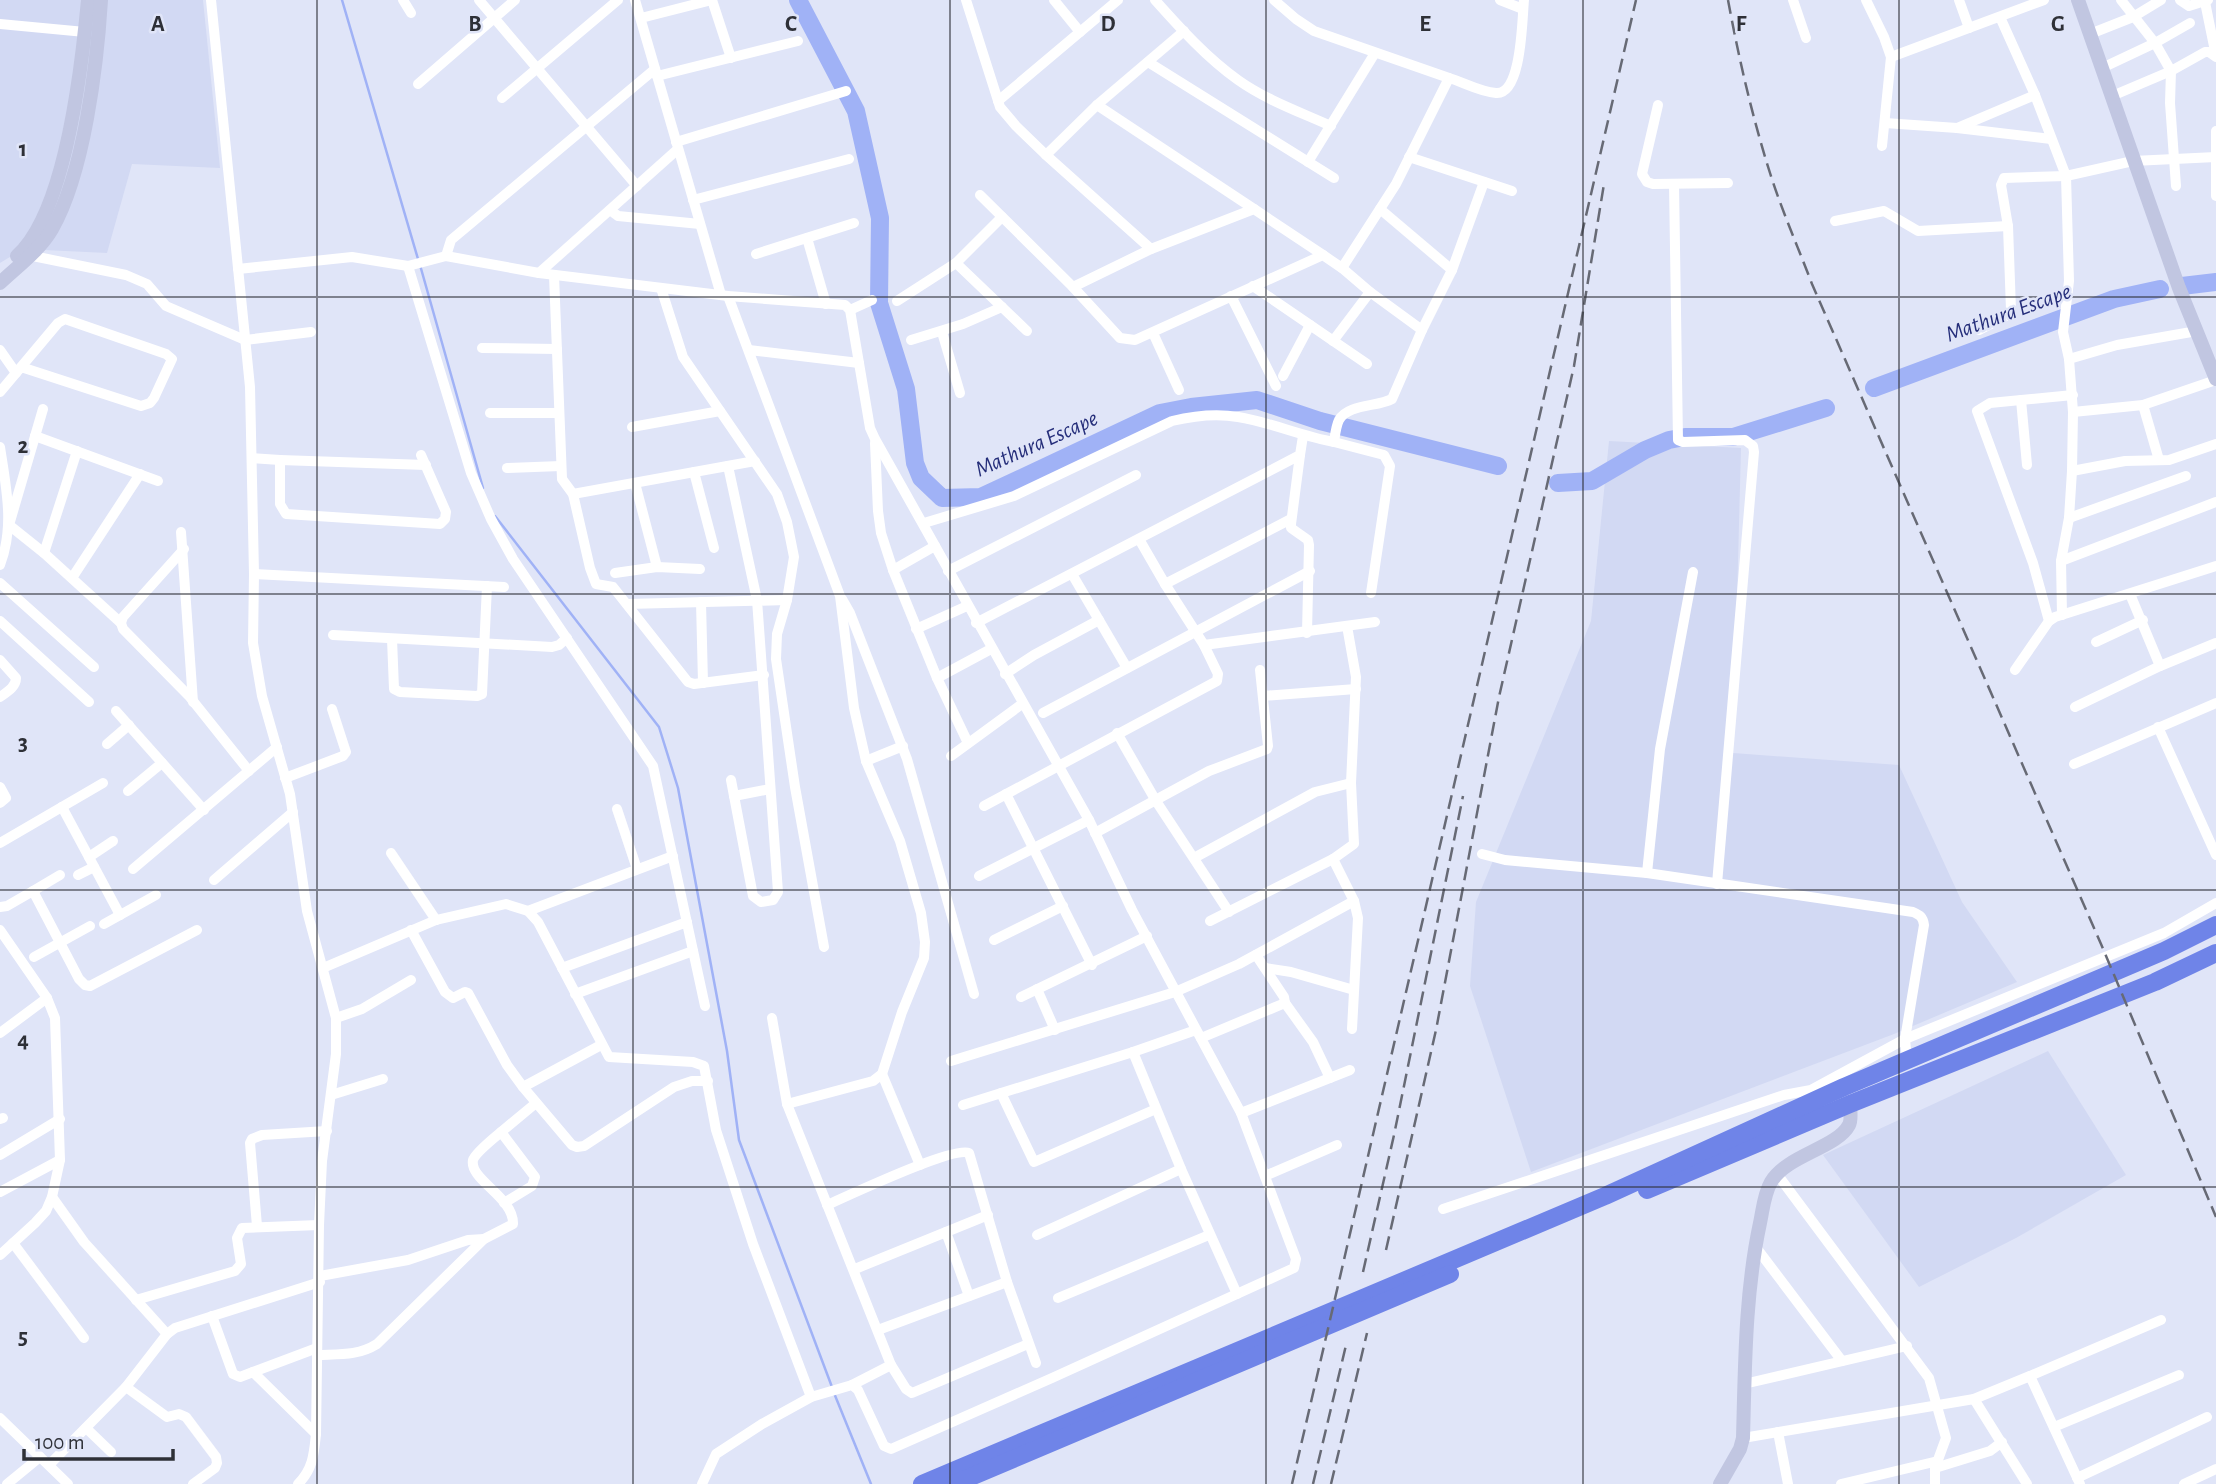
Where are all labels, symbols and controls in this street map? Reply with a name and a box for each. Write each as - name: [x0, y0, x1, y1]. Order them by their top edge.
- text: A: [151, 13, 165, 36]
- text: B: [468, 13, 482, 36]
- text: C: [785, 13, 797, 36]
- text: D: [1100, 13, 1116, 36]
- text: E: [1419, 13, 1431, 36]
- text: F: [1736, 13, 1747, 36]
- text: G: [2051, 13, 2065, 36]
- text: 1: [19, 138, 27, 161]
- water label: Mathura Escape: [1943, 280, 2075, 347]
- water label: Mathura Escape: [972, 407, 1102, 482]
- text: 2: [18, 435, 29, 458]
- text: 3: [18, 732, 28, 755]
- text: 4: [17, 1029, 29, 1052]
- text: 5: [18, 1326, 28, 1349]
- scale bar: [24, 1418, 173, 1462]
- text: 100 m: [35, 1432, 85, 1453]

